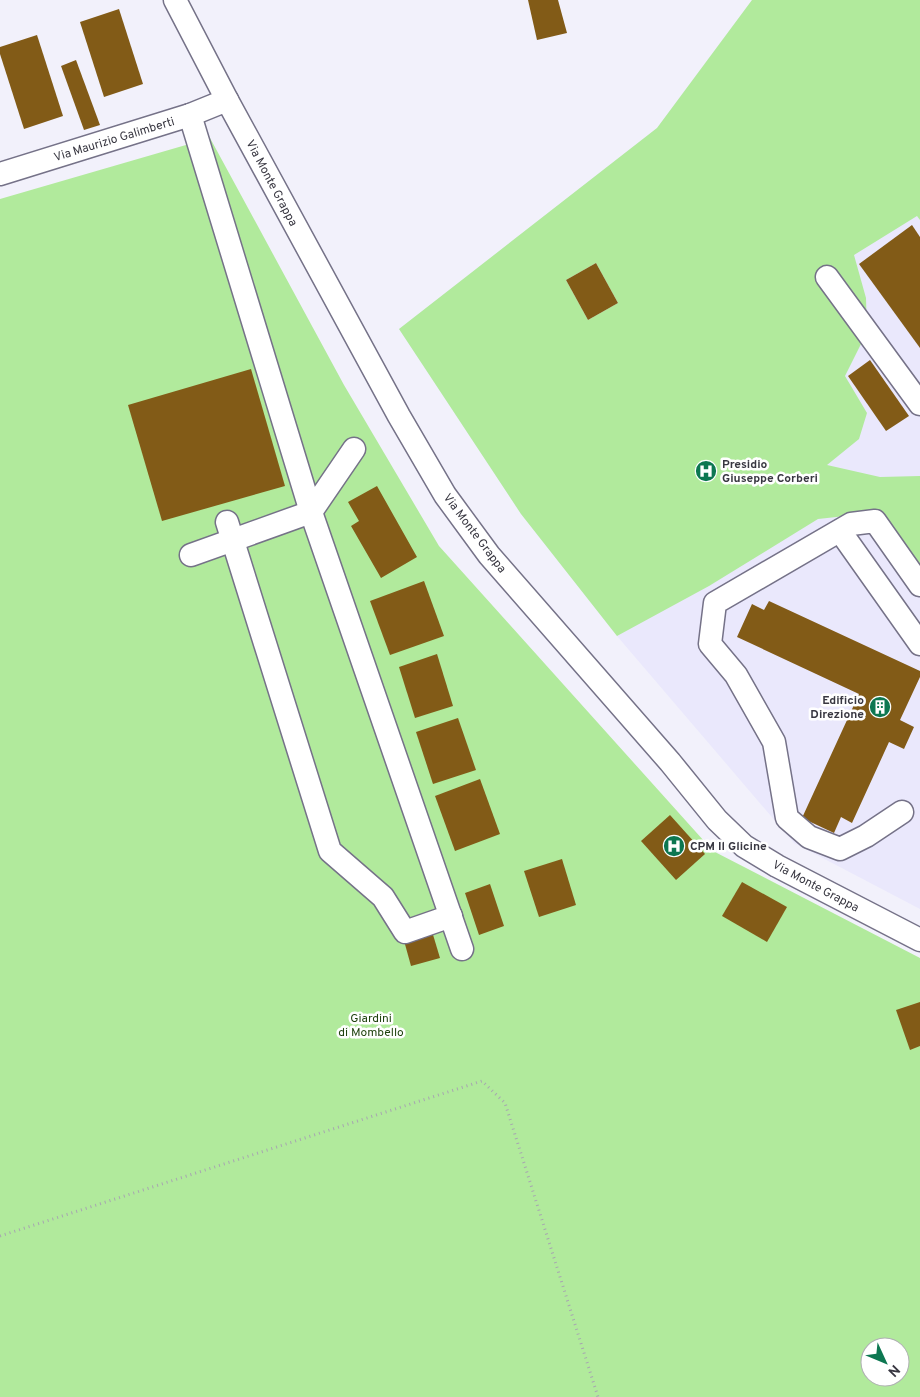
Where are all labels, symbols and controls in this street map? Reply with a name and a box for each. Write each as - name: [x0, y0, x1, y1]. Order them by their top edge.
- street label: Via Maurizio Galimberti: [52, 114, 177, 166]
- street label: Via Monte Grappa: [242, 137, 301, 229]
- place label: Presidio Giuseppe Corberi: [722, 457, 818, 487]
- hospital icon: Presidio Giuseppe Corberi: [694, 459, 718, 483]
- street label: Via Monte Grappa: [439, 491, 509, 577]
- place label: Edificio Direzione: [810, 693, 864, 723]
- building icon: Edificio Direzione: [868, 695, 892, 719]
- hospital icon: CPM Il Glicine: [662, 834, 686, 858]
- place label: CPM Il Glicine: [690, 839, 767, 855]
- street label: Via Monte Grappa: [770, 857, 862, 916]
- park label: Giardini di Mombello: [338, 1011, 404, 1041]
- north arrow: [860, 1337, 910, 1387]
- text: N: [884, 1360, 903, 1380]

